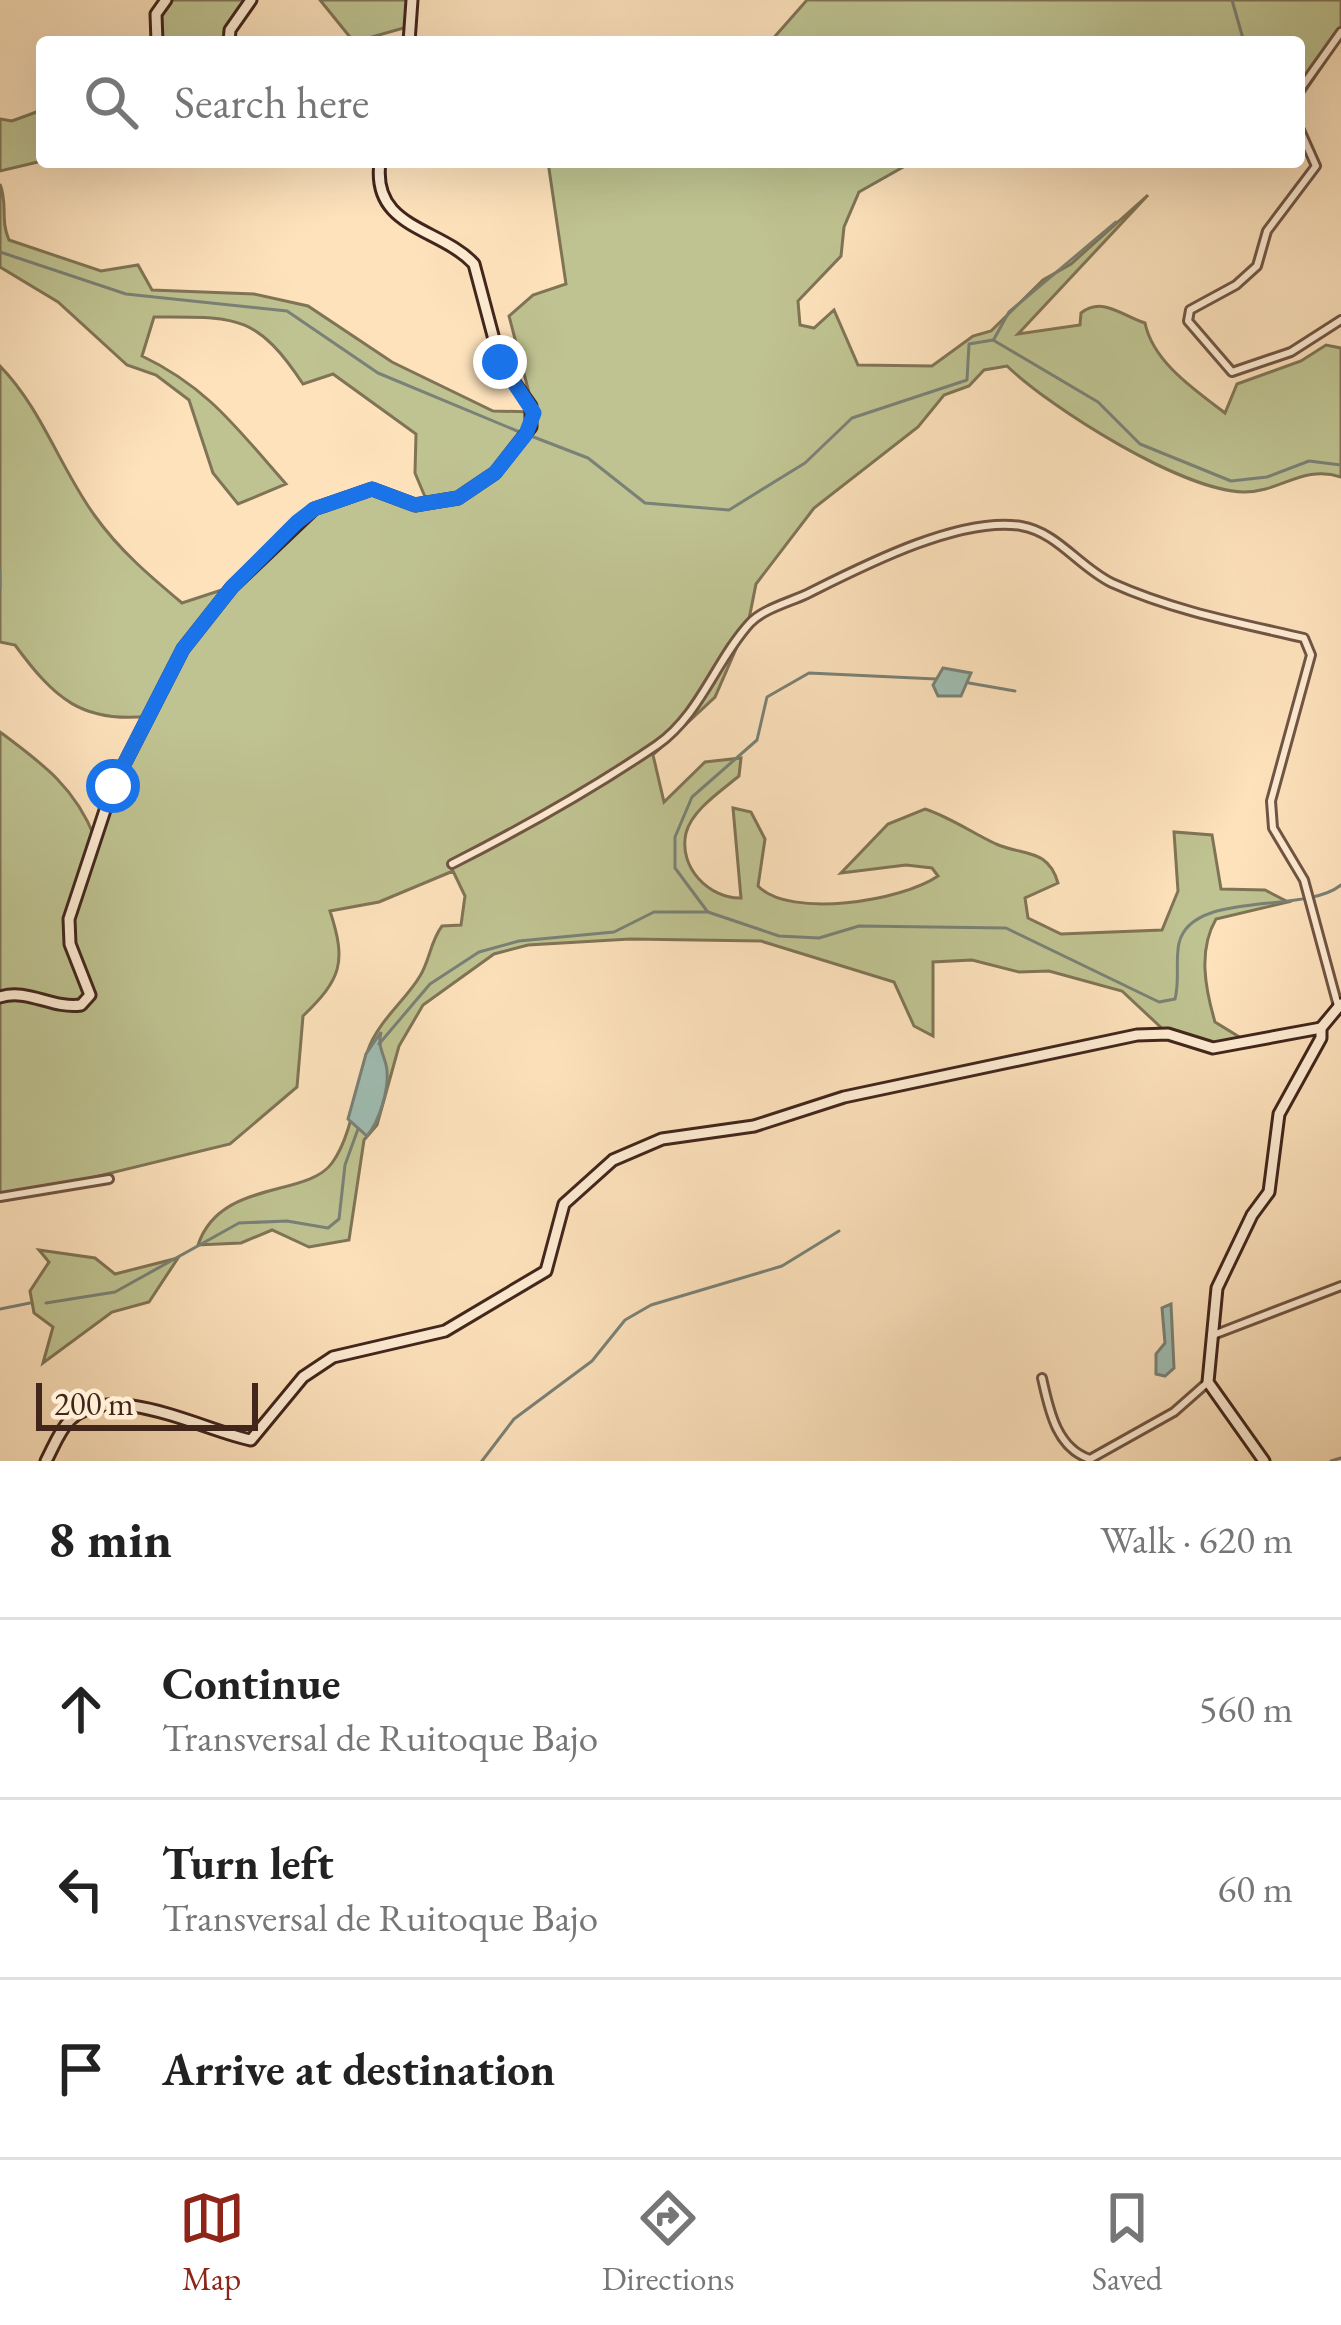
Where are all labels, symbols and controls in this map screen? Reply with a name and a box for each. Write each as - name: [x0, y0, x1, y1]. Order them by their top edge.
- search box: [36, 36, 1305, 168]
- icon: search: [78, 69, 144, 135]
- text: Search here: [174, 73, 369, 131]
- route end: [473, 335, 527, 389]
- route start: [86, 759, 140, 813]
- scale bar: [36, 1377, 258, 1430]
- text: 200 m: [54, 1382, 134, 1425]
- text: 8 min: [48, 1506, 172, 1572]
- text: Walk · 620 m: [1100, 1514, 1293, 1565]
- text: Continue: [162, 1654, 340, 1712]
- icon: ahead: [48, 1676, 114, 1742]
- text: 560 m: [1199, 1683, 1293, 1734]
- text: Transversal de Ruitoque Bajo: [162, 1712, 598, 1763]
- text: Turn left: [162, 1834, 334, 1892]
- icon: left: [48, 1856, 114, 1922]
- text: 60 m: [1217, 1863, 1293, 1914]
- text: Transversal de Ruitoque Bajo: [162, 1892, 598, 1943]
- icon: arrive: [48, 2036, 114, 2102]
- text: Arrive at destination: [162, 2040, 555, 2098]
- tab: Map: [179, 2185, 245, 2300]
- tab: Directions: [602, 2185, 735, 2300]
- tab: Saved: [1092, 2185, 1162, 2300]

